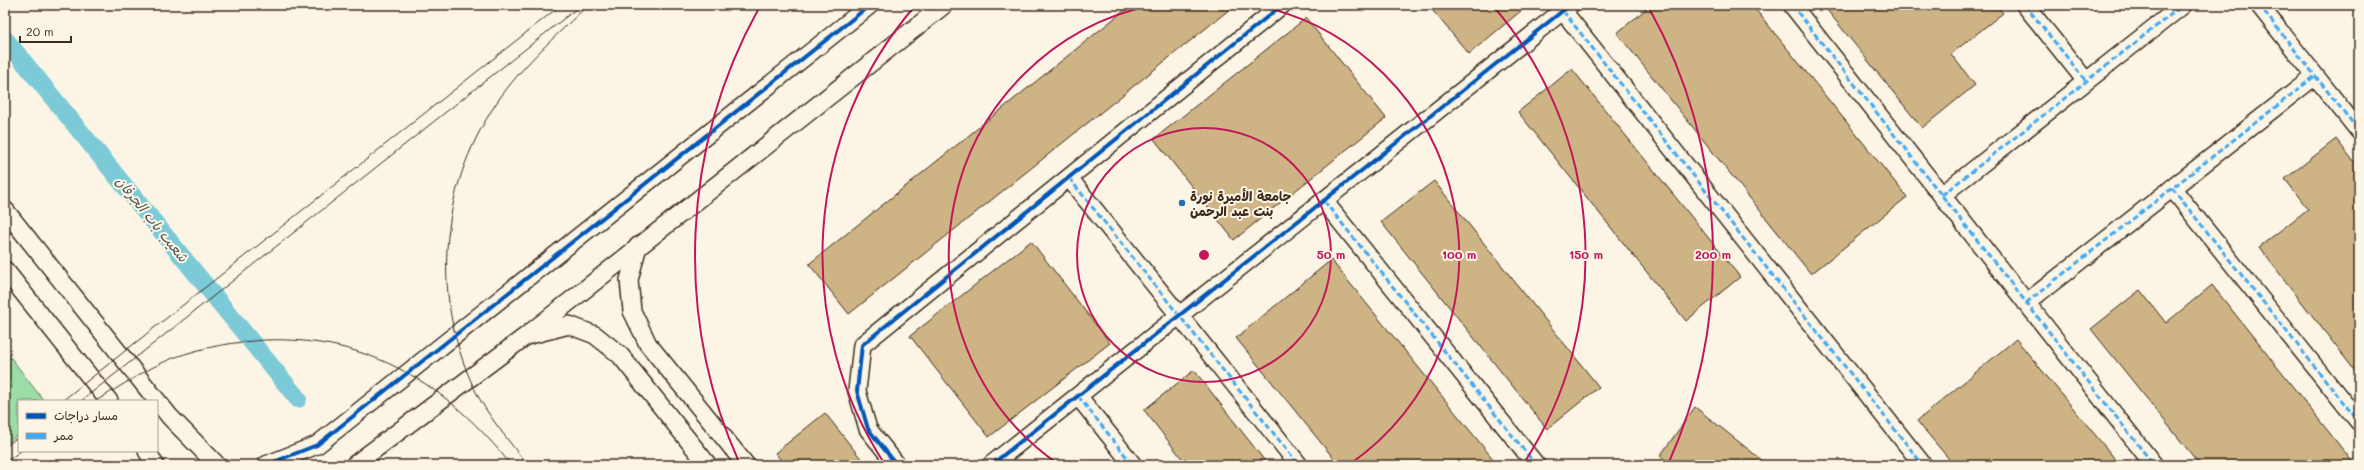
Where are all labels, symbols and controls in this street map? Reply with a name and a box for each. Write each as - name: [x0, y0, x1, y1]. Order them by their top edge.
- scale bar: [20, 18, 71, 44]
- text: 20 m: [26, 23, 54, 39]
- water label: شعيب باب الجرفان: [112, 172, 193, 266]
- place label: جامعة الأميرة نورة بنت عبد الرحمن: [1190, 187, 1292, 220]
- marker: جامعة الأميرة نورة بنت عبد الرحمن: [1177, 198, 1187, 208]
- text: 50 m: [1317, 246, 1345, 262]
- text: 100 m: [1442, 246, 1476, 262]
- text: 150 m: [1569, 246, 1603, 262]
- text: 200 m: [1695, 246, 1731, 262]
- centre of rings: [1197, 248, 1211, 262]
- legend: [18, 400, 158, 452]
- text: مسار دراجات: [54, 407, 118, 424]
- text: ممر: [53, 427, 73, 443]

